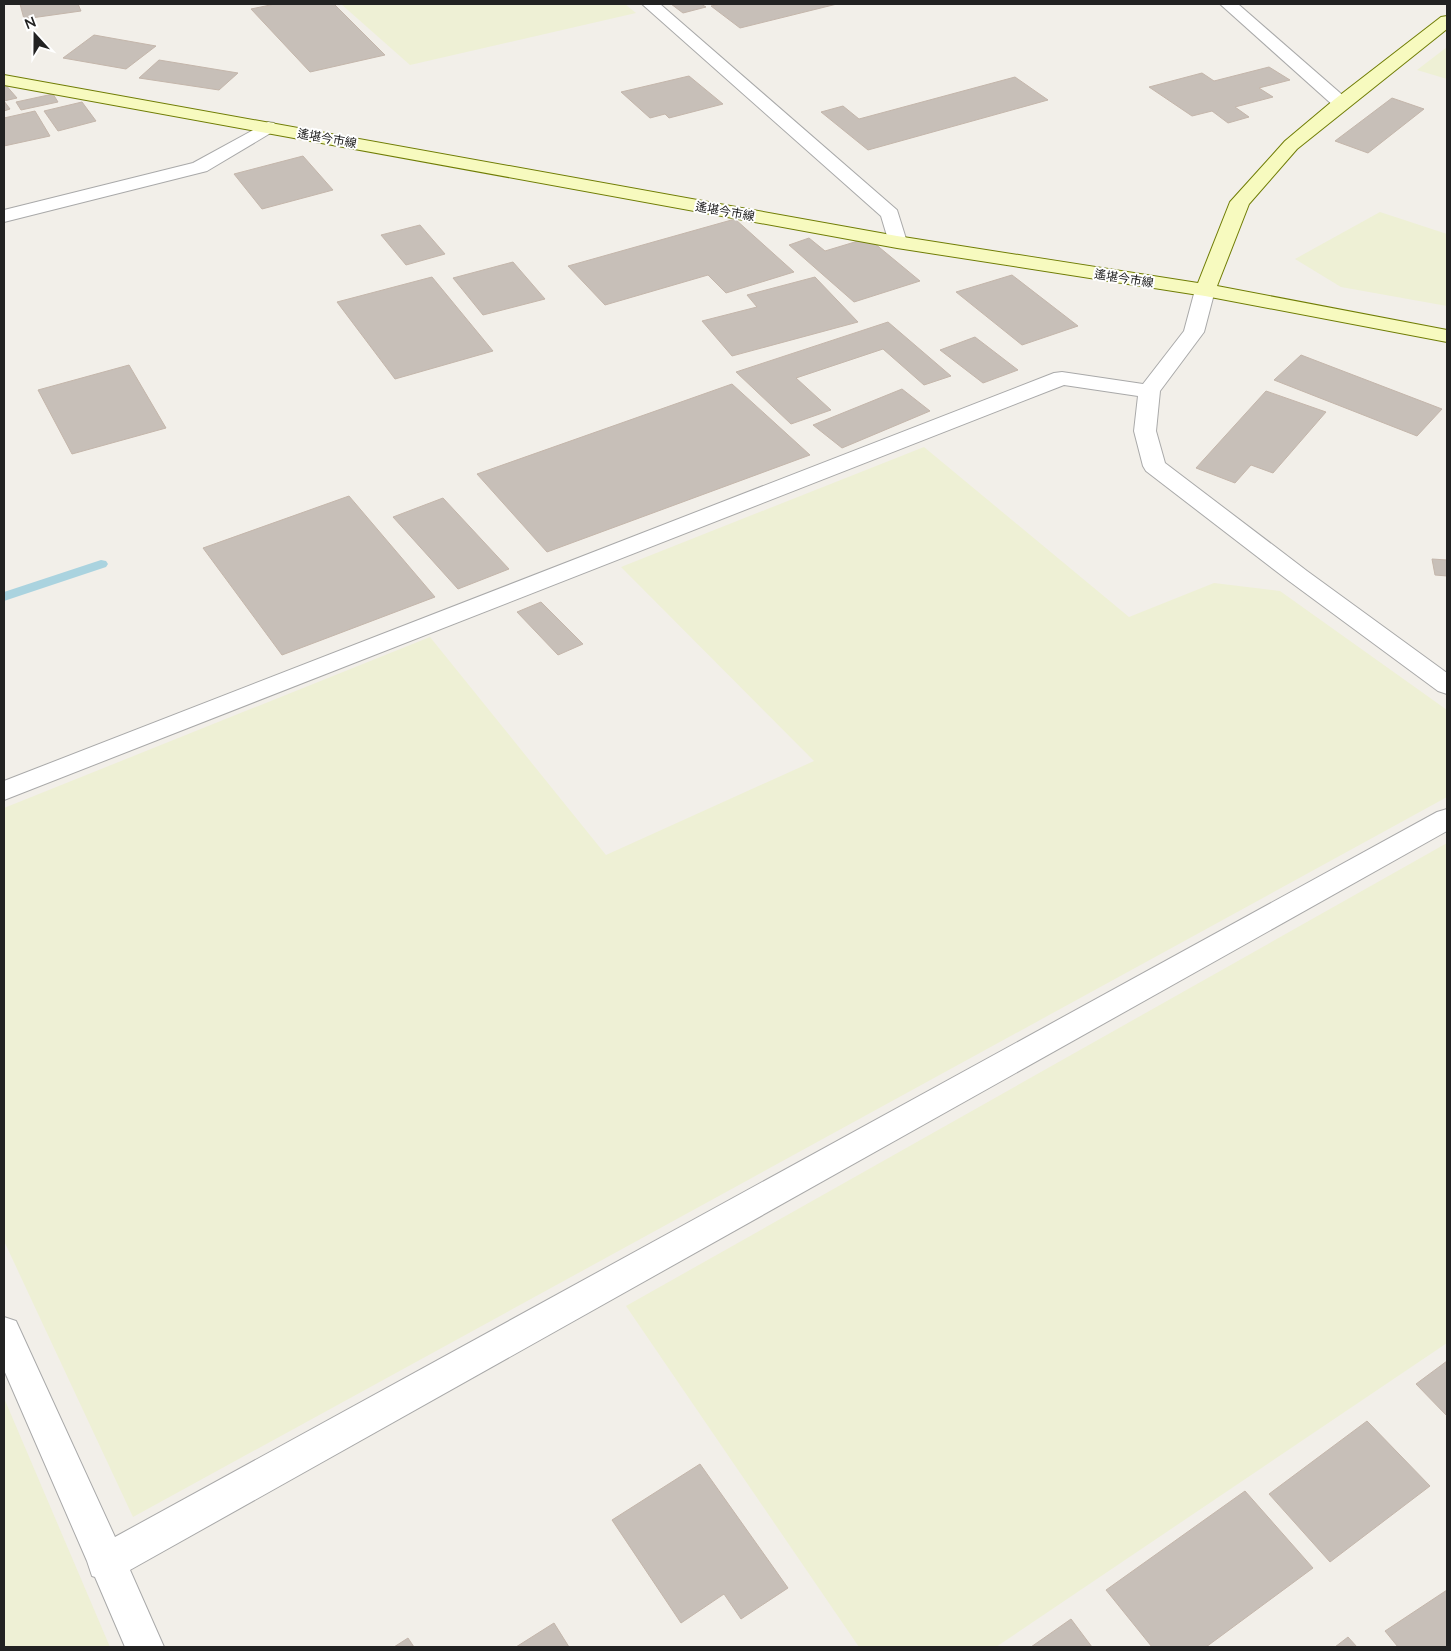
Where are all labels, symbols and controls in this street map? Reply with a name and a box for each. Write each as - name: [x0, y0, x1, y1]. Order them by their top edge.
- north arrow: [10, 10, 60, 60]
- text: N: [22, 13, 38, 32]
- street label: 遙堪今市線: [296, 125, 358, 151]
- street label: 遙堪今市線: [694, 198, 756, 224]
- street label: 遙堪今市線: [1093, 266, 1155, 290]

